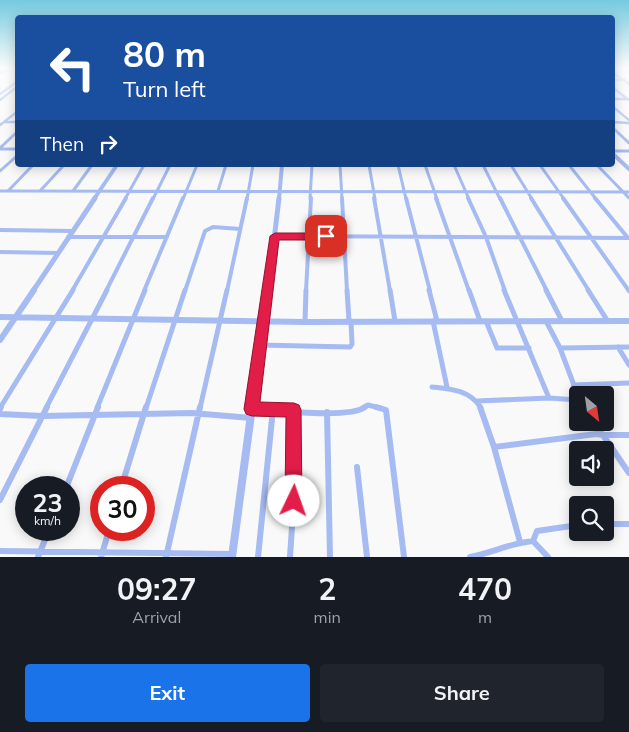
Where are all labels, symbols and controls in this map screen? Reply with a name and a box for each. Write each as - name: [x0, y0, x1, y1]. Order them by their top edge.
- text: 80 m: [123, 32, 206, 76]
- icon: left: [40, 35, 105, 100]
- text: Turn left: [123, 75, 206, 103]
- icon: right: [94, 130, 122, 158]
- text: Then: [40, 132, 84, 156]
- pin: [305, 215, 347, 257]
- icon: arrive: [312, 222, 340, 250]
- north arrow: [569, 386, 614, 431]
- map controls: [569, 386, 614, 541]
- button: sound: [569, 441, 614, 486]
- position arrow: [267, 474, 319, 526]
- speed limit sign: 30: [90, 476, 155, 541]
- text: 23: [32, 487, 63, 518]
- button: search: [569, 496, 614, 541]
- text: km/h: [34, 513, 61, 528]
- text: 09:27: [117, 570, 197, 608]
- text: 2: [318, 570, 336, 608]
- text: 470: [458, 570, 512, 608]
- text: Arrival: [132, 607, 181, 627]
- text: min: [314, 607, 341, 627]
- text: m: [478, 607, 492, 627]
- button: Exit: [25, 664, 310, 722]
- button: Share: [320, 664, 604, 722]

